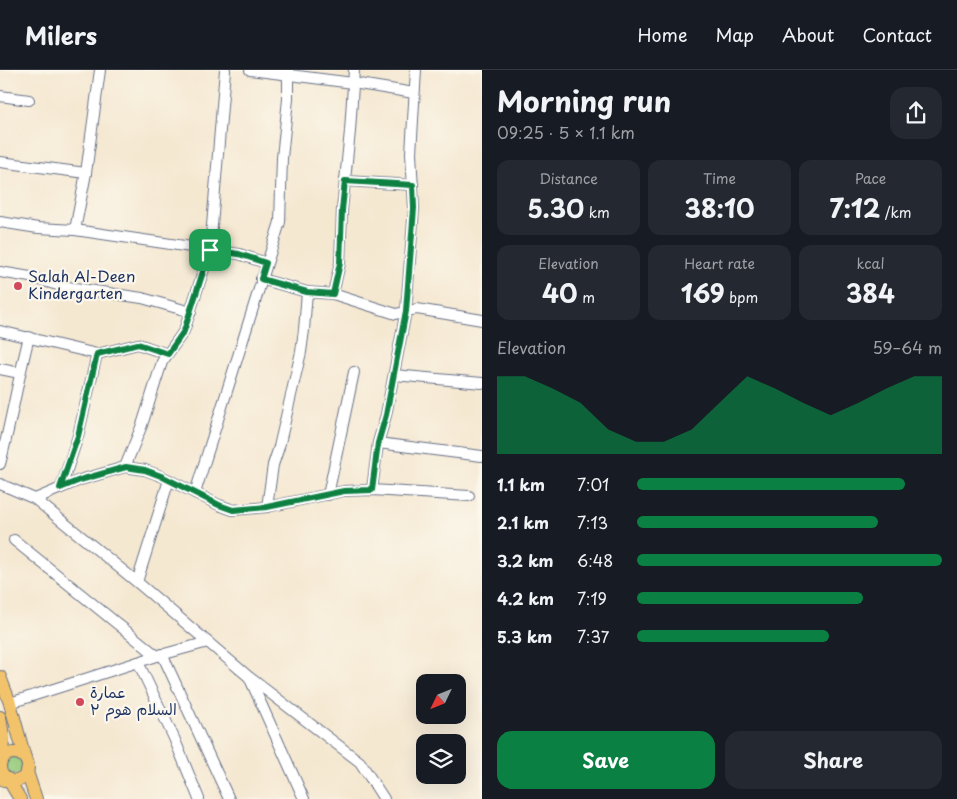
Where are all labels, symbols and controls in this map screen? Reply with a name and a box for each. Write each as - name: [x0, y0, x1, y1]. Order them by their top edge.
- text: Milers: [25, 17, 97, 53]
- text: Home: [637, 21, 687, 48]
- text: Map: [715, 21, 754, 48]
- text: About: [782, 21, 834, 48]
- text: Contact: [862, 21, 932, 48]
- text: Morning run: [497, 79, 671, 122]
- button: share: [890, 87, 942, 139]
- text: 09:25 · 5 × 1.1 km: [497, 120, 635, 144]
- text: Distance: [539, 168, 598, 189]
- text: Time: [703, 168, 736, 189]
- text: Pace: [855, 168, 886, 189]
- text: 5.30: [527, 189, 584, 227]
- text: 38:10: [685, 189, 754, 227]
- text: 7:12: [829, 189, 880, 227]
- text: km: [584, 202, 610, 223]
- text: /km: [880, 202, 912, 223]
- pin: [189, 229, 231, 271]
- icon: arrive: [196, 236, 224, 264]
- text: Elevation: [538, 253, 599, 274]
- text: Heart rate: [684, 253, 755, 274]
- text: kcal: [857, 253, 884, 274]
- place label: Salah Al-Deen Kindergarten: [28, 264, 135, 304]
- text: 40: [542, 274, 578, 312]
- text: 169: [681, 274, 725, 312]
- text: 384: [846, 274, 895, 312]
- marker: Salah Al-Deen Kindergarten: [12, 280, 24, 292]
- text: m: [578, 287, 595, 308]
- text: bpm: [725, 287, 758, 308]
- text: Elevation: [497, 335, 566, 359]
- text: 59–64 m: [873, 335, 942, 359]
- text: 1.1 km: [497, 472, 545, 496]
- text: 7:01: [577, 472, 609, 496]
- text: 2.1 km: [497, 510, 549, 534]
- text: 7:13: [577, 510, 608, 534]
- text: 3.2 km: [497, 548, 554, 572]
- text: 6:48: [577, 548, 613, 572]
- text: 4.2 km: [497, 586, 554, 610]
- text: 7:19: [577, 586, 607, 610]
- text: 5.3 km: [497, 624, 552, 648]
- text: 7:37: [577, 624, 609, 648]
- north arrow: [416, 674, 466, 724]
- map controls: [416, 674, 466, 784]
- place label: عمارة السلام هوم ٣: [90, 680, 177, 722]
- marker: عمارة السلام هوم ٣: [74, 696, 86, 708]
- button: Save: [497, 731, 715, 789]
- button: Share: [725, 731, 942, 789]
- button: layers: [416, 734, 466, 784]

